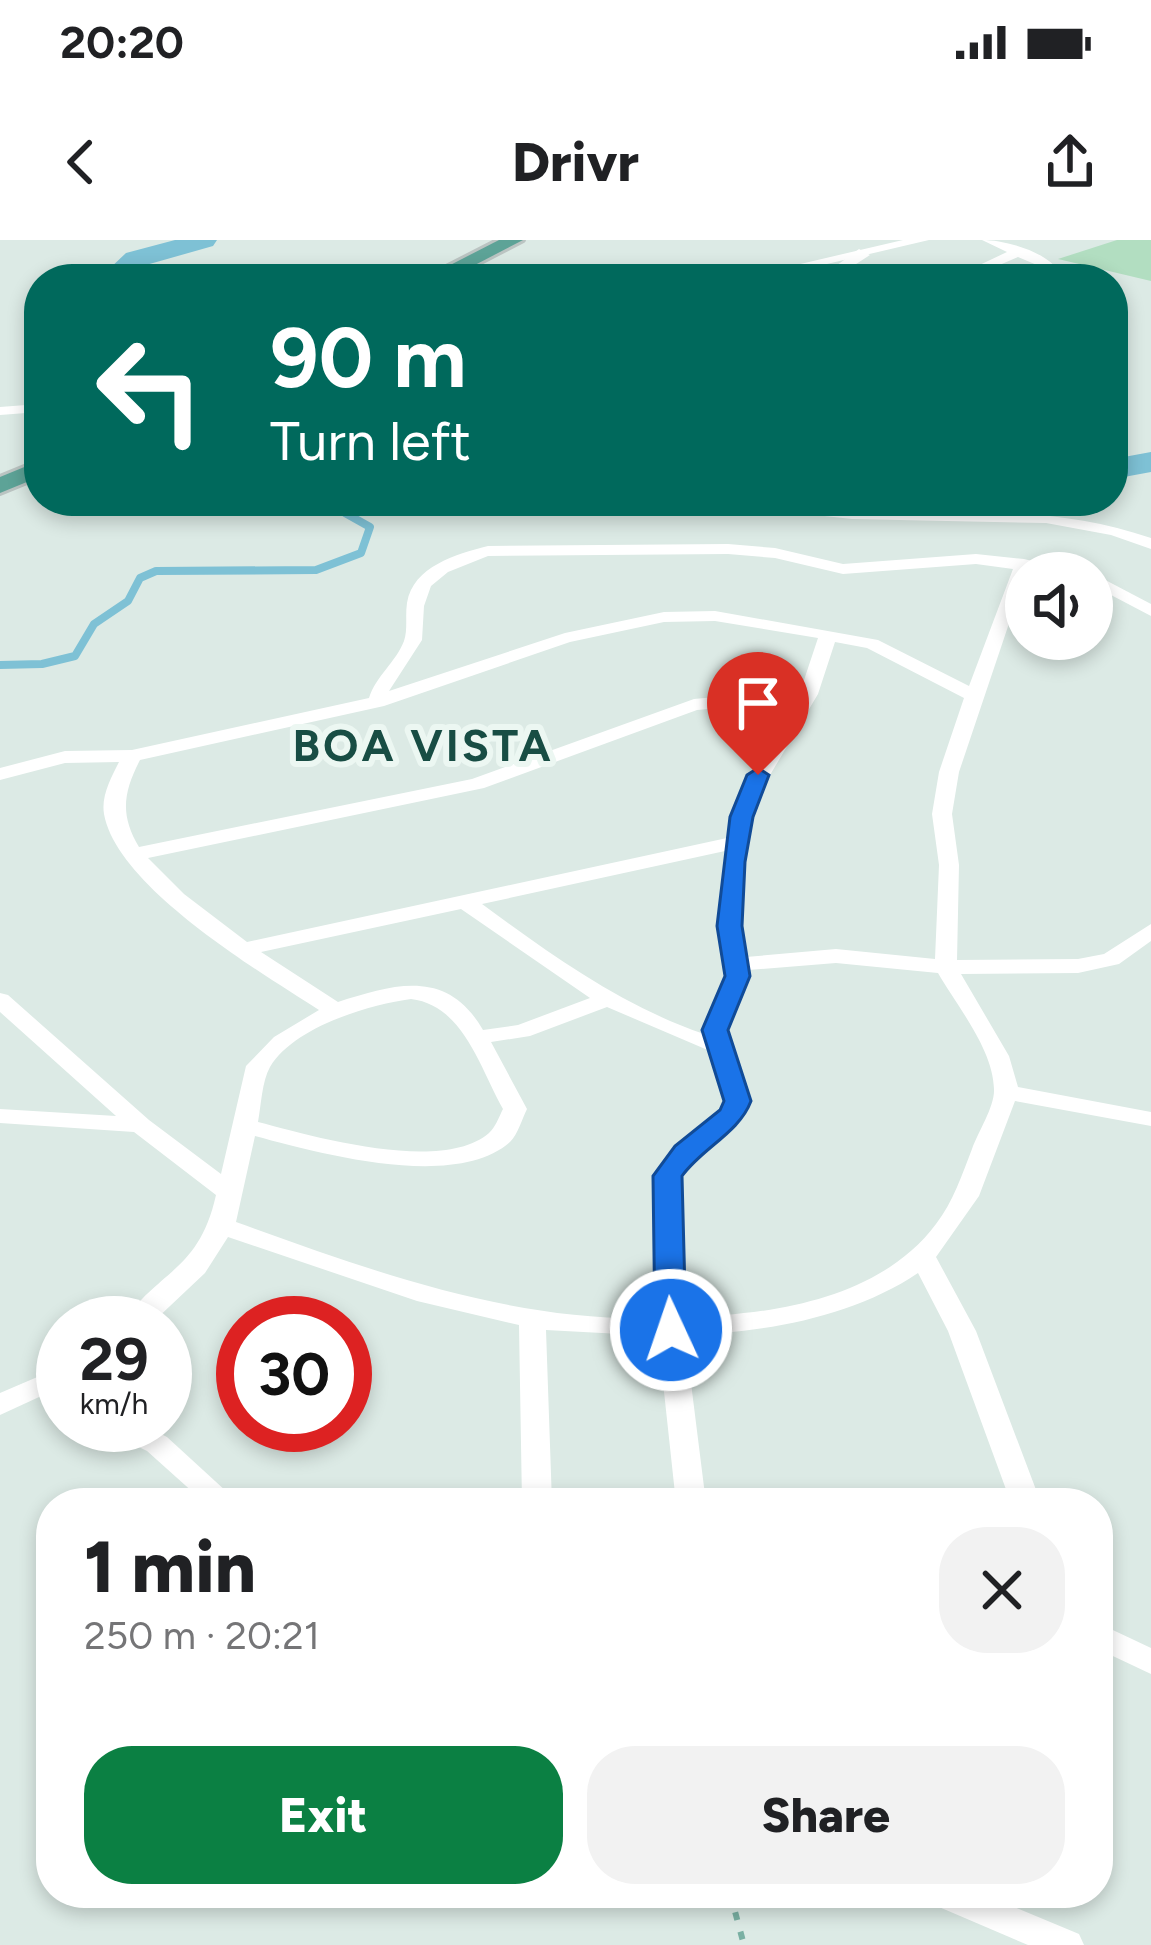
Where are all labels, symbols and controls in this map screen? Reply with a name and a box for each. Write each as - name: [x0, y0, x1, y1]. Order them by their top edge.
- text: 20:20: [60, 15, 184, 69]
- icon: back: [48, 129, 114, 195]
- icon: share: [1037, 129, 1103, 195]
- text: Drivr: [512, 130, 639, 195]
- text: 90 m: [270, 307, 466, 408]
- icon: left: [72, 312, 228, 468]
- text: Turn left: [270, 409, 471, 474]
- map controls: [1005, 552, 1113, 660]
- button: sound: [1005, 552, 1113, 660]
- pin: [707, 652, 809, 775]
- icon: arrive: [725, 670, 791, 736]
- district label: BOA VISTA: [292, 718, 554, 772]
- position arrow: [608, 1267, 734, 1393]
- speed limit sign: 30: [216, 1296, 372, 1452]
- text: 29: [79, 1323, 149, 1395]
- text: km/h: [80, 1385, 148, 1422]
- text: 1 min: [84, 1524, 256, 1610]
- button: close: [939, 1527, 1065, 1653]
- text: 250 m · 20:21: [84, 1612, 320, 1659]
- button: Exit: [84, 1746, 563, 1884]
- button: Share: [587, 1746, 1065, 1884]

